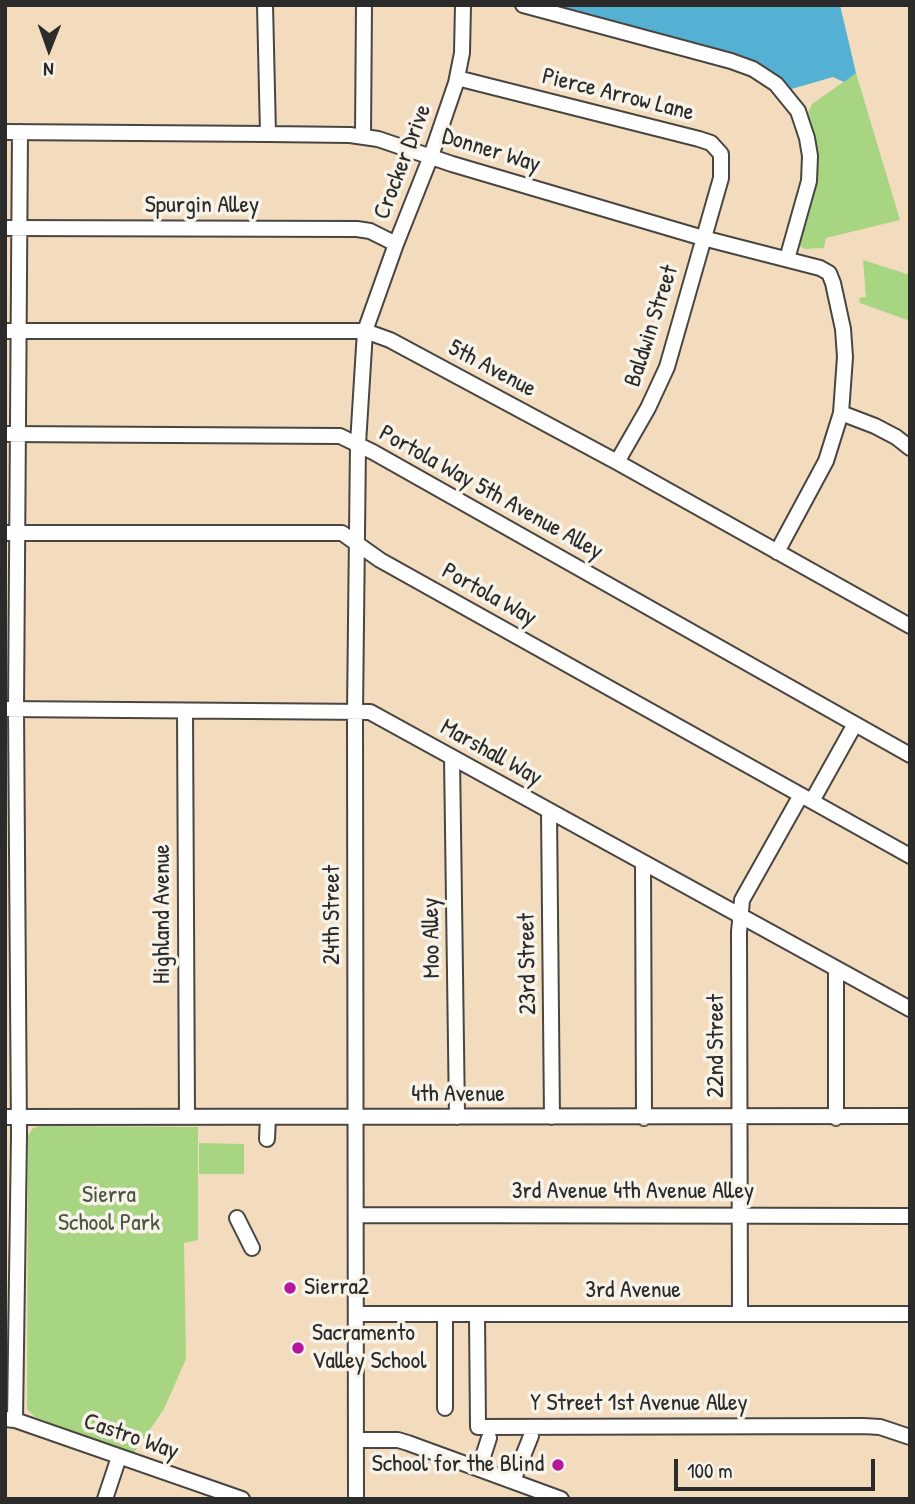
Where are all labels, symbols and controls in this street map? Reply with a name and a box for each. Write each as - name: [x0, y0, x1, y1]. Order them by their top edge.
- north arrow: [14, 14, 84, 84]
- text: N: [43, 57, 54, 83]
- street label: Pierce Arrow Lane: [539, 62, 697, 128]
- street label: Crocker Drive: [368, 100, 438, 224]
- street label: Donner Way: [438, 122, 544, 180]
- street label: Spurgin Alley: [145, 192, 259, 220]
- street label: Baldwin Street: [619, 262, 685, 390]
- street label: 5th Avenue: [443, 334, 541, 404]
- street label: Portola Way 5th Avenue Alley: [374, 419, 608, 567]
- street label: Portola Way: [437, 557, 541, 633]
- street label: Marshall Way: [435, 713, 547, 793]
- street label: Highland Avenue: [149, 844, 177, 984]
- street label: 24th Street: [319, 865, 347, 965]
- street label: Moo Alley: [417, 897, 447, 979]
- street label: 23rd Street: [513, 913, 543, 1015]
- street label: 22nd Street: [703, 994, 731, 1098]
- street label: 4th Avenue: [411, 1081, 505, 1109]
- street label: 3rd Avenue 4th Avenue Alley: [512, 1178, 754, 1206]
- park label: Sierra School Park: [58, 1182, 160, 1238]
- place label: Sierra2: [304, 1274, 369, 1302]
- street label: 3rd Avenue: [585, 1277, 681, 1305]
- marker: Sierra2: [282, 1280, 298, 1296]
- place label: Sacramento Valley School: [312, 1320, 427, 1376]
- marker: Sacramento Valley School: [290, 1340, 306, 1356]
- street label: Y Street 1st Avenue Alley: [530, 1390, 748, 1418]
- street label: Castro Way: [80, 1407, 182, 1467]
- scale bar: [677, 1444, 878, 1488]
- place label: School for the Blind: [372, 1451, 544, 1479]
- text: 100 m: [687, 1456, 733, 1485]
- marker: School for the Blind: [550, 1457, 566, 1473]

